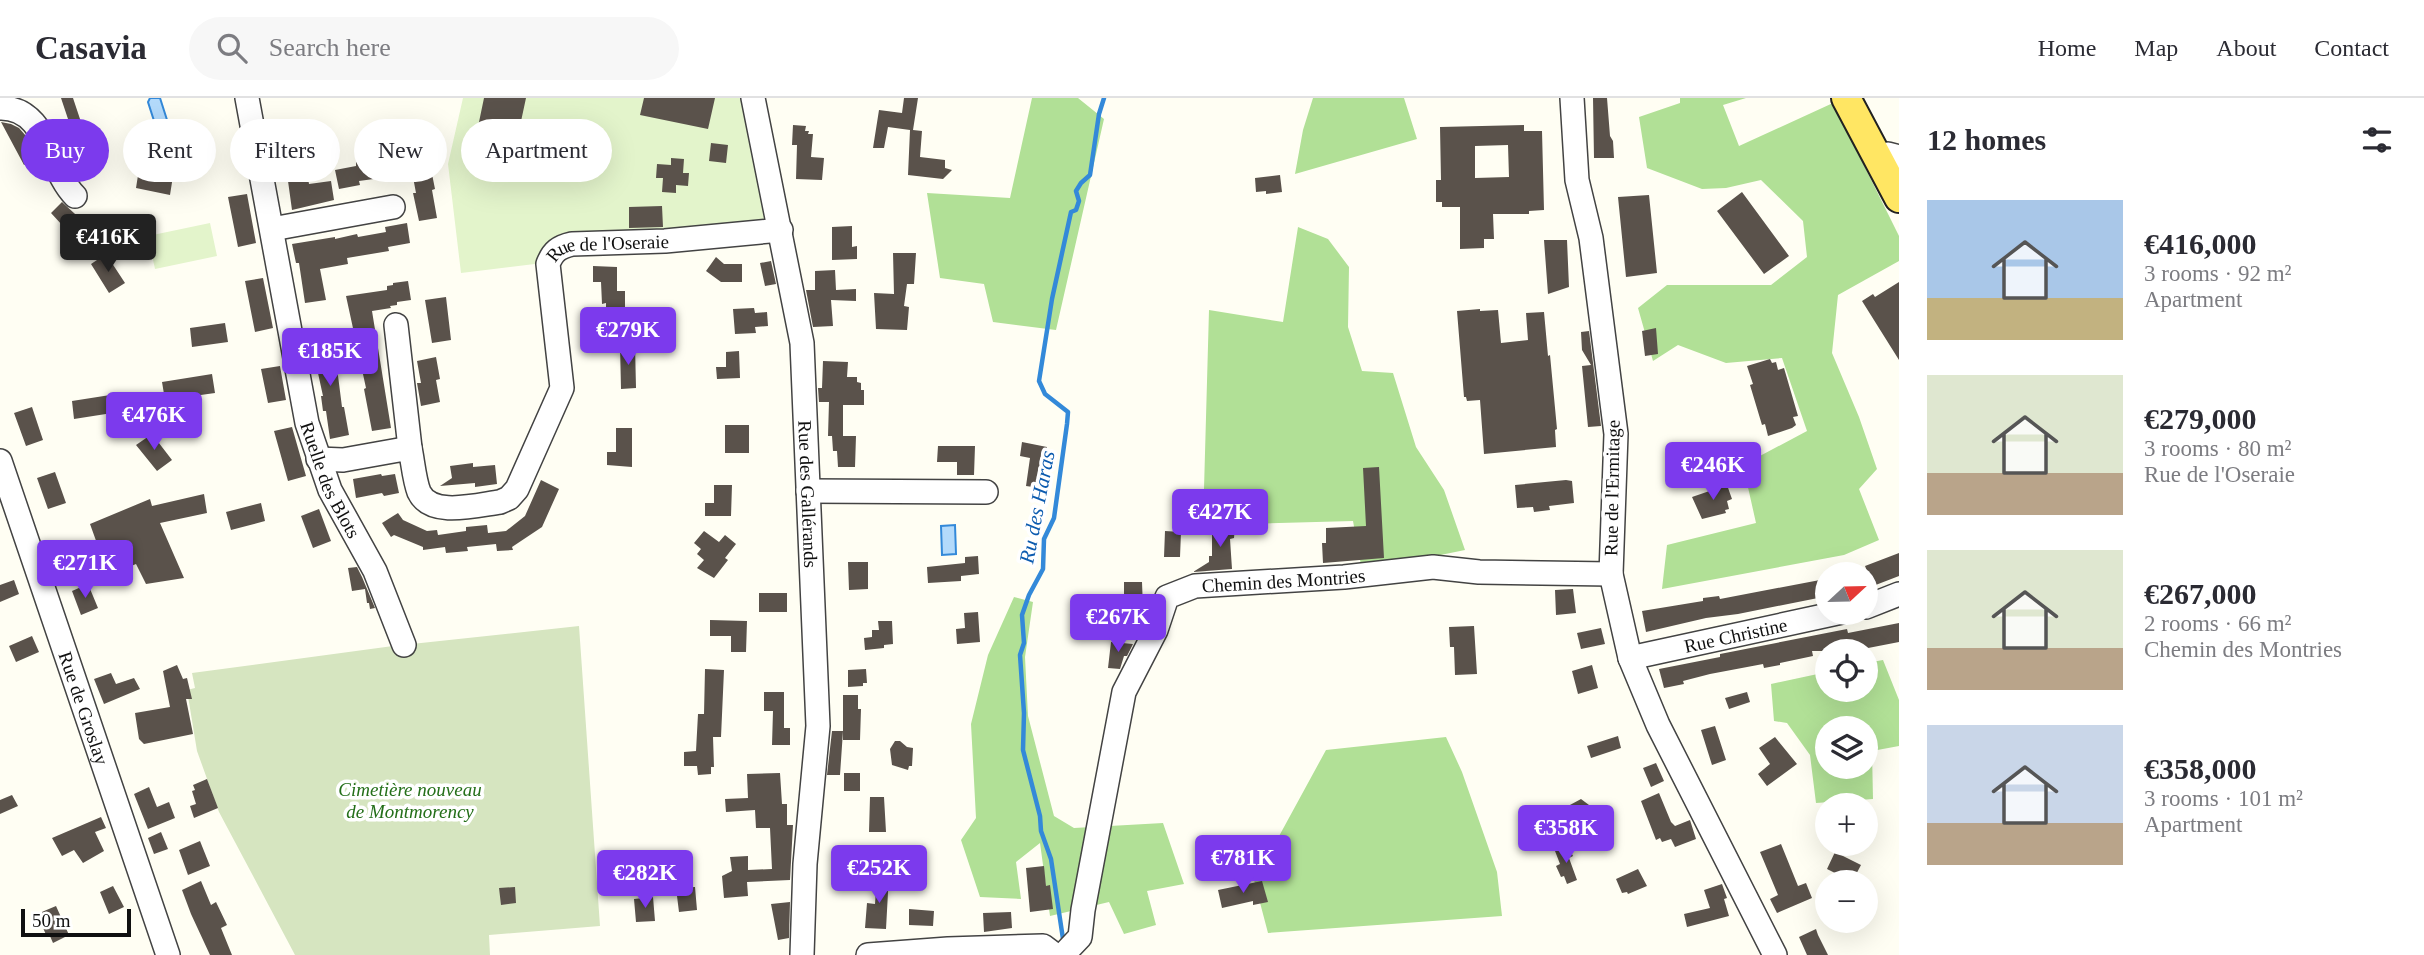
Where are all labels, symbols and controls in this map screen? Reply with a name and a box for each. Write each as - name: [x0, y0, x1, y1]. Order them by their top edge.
- search box: [189, 17, 679, 80]
- icon: search: [213, 29, 251, 67]
- text: Casavia: [35, 30, 147, 66]
- text: Search here: [269, 33, 391, 62]
- text: Home: [2038, 35, 2096, 61]
- text: Map: [2134, 35, 2178, 61]
- text: About: [2216, 35, 2276, 61]
- text: Contact: [2314, 35, 2389, 61]
- chip: Buy: [21, 119, 109, 182]
- chip: Rent: [123, 119, 216, 182]
- chip: Filters: [230, 119, 340, 182]
- chip: New: [354, 119, 447, 182]
- chip: Apartment: [461, 119, 612, 182]
- icon: filters: [2358, 121, 2396, 159]
- text: 12 homes: [1927, 123, 2046, 156]
- pin: €416K: [59, 214, 157, 274]
- text: €416K: [76, 224, 140, 249]
- text: €416,000: [2144, 227, 2257, 260]
- icon: home: [1983, 228, 2067, 312]
- street label: Rue de l'Oseraie: [541, 230, 669, 265]
- text: 3 rooms · 92 m²: [2144, 261, 2291, 286]
- text: Apartment: [2144, 287, 2242, 312]
- pin: €279K: [579, 308, 677, 367]
- text: €279K: [596, 317, 660, 342]
- pin: €185K: [281, 328, 379, 388]
- text: €185K: [298, 338, 362, 363]
- pin: €476K: [105, 392, 203, 452]
- text: €476K: [122, 402, 186, 427]
- text: €279,000: [2144, 402, 2257, 435]
- icon: home: [1983, 403, 2067, 487]
- street label: Ruelle des Blots: [297, 419, 365, 541]
- street label: Rue des Gallérands: [795, 420, 822, 568]
- street label: Rue de l'Ermitage: [1600, 420, 1624, 556]
- text: 3 rooms · 80 m²: [2144, 436, 2291, 461]
- pin: €246K: [1664, 442, 1762, 502]
- water label: Ru des Haras: [1014, 449, 1060, 566]
- text: €246K: [1681, 452, 1745, 477]
- text: Rue de l'Oseraie: [2144, 462, 2295, 487]
- pin: €427K: [1171, 490, 1269, 549]
- text: €427K: [1188, 499, 1252, 524]
- pin: €271K: [36, 540, 134, 600]
- text: €271K: [53, 550, 117, 575]
- north arrow: [1815, 562, 1878, 625]
- map controls: [1815, 562, 1878, 933]
- street label: Chemin des Montries: [1201, 564, 1366, 596]
- text: €267,000: [2144, 577, 2257, 610]
- icon: home: [1983, 578, 2067, 662]
- pin: €267K: [1069, 594, 1167, 654]
- text: €267K: [1086, 604, 1150, 629]
- text: 2 rooms · 66 m²: [2144, 611, 2291, 636]
- street label: Rue Christine: [1682, 614, 1789, 657]
- text: Chemin des Montries: [2144, 637, 2342, 662]
- button: locate: [1815, 639, 1878, 702]
- street label: Rue de Groslay: [55, 649, 113, 768]
- button: layers: [1815, 716, 1878, 779]
- text: €358,000: [2144, 752, 2257, 785]
- icon: home: [1983, 753, 2067, 837]
- park label: Cimetière nouveau de Montmorency: [338, 779, 482, 822]
- text: 3 rooms · 101 m²: [2144, 786, 2303, 811]
- button: +: [1815, 793, 1878, 856]
- pin: €358K: [1517, 806, 1615, 865]
- text: Apartment: [2144, 812, 2242, 837]
- text: €358K: [1534, 815, 1598, 840]
- pin: €781K: [1194, 836, 1292, 895]
- text: €781K: [1211, 845, 1275, 870]
- pin: €252K: [830, 846, 928, 905]
- pin: €282K: [596, 850, 694, 910]
- text: €252K: [847, 855, 911, 880]
- text: €282K: [613, 860, 677, 885]
- button: −: [1815, 870, 1878, 933]
- scale bar: [21, 906, 131, 938]
- text: 50 m: [32, 910, 71, 931]

